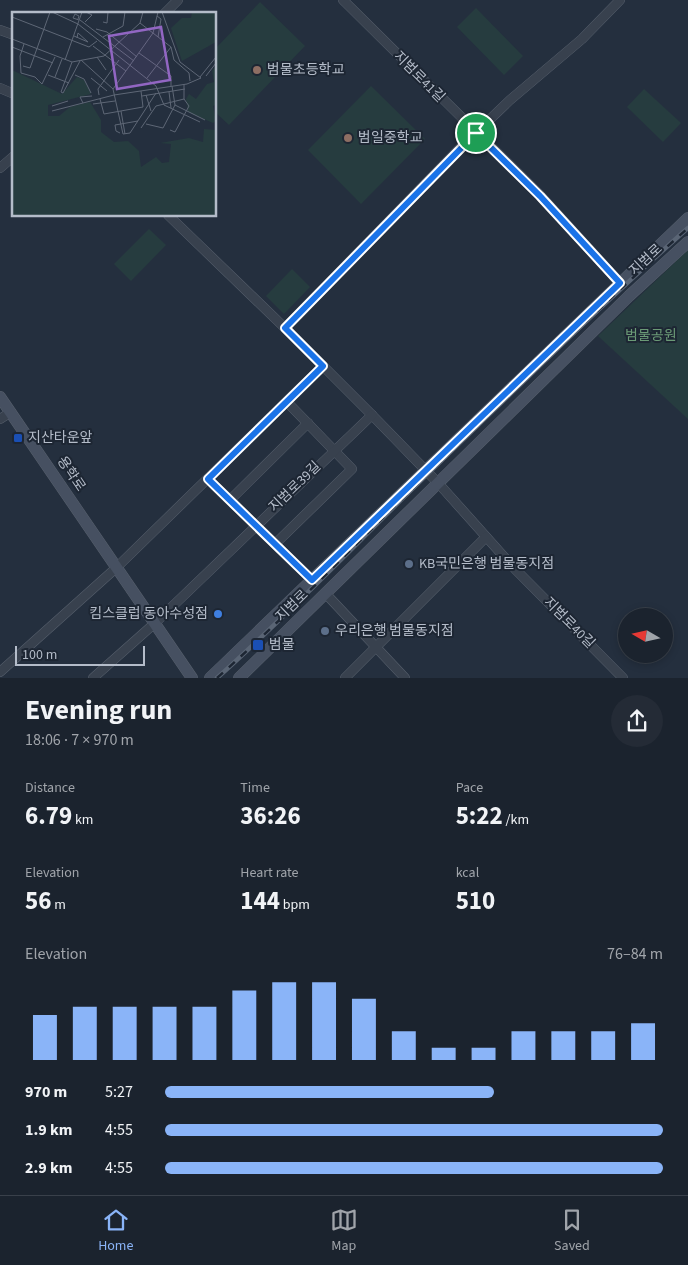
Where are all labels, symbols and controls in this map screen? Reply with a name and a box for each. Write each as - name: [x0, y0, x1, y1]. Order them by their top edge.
- inset map: [12, 12, 216, 216]
- street label: 지범로41길: [389, 47, 449, 107]
- place label: 범물초등학교: [267, 60, 344, 80]
- marker: 범물초등학교: [251, 64, 263, 76]
- pin: [455, 112, 497, 154]
- icon: arrive: [462, 119, 490, 147]
- place label: 범일중학교: [358, 128, 423, 148]
- marker: 범일중학교: [342, 132, 354, 144]
- street label: 지범로: [625, 239, 667, 280]
- park label: 범물공원: [625, 326, 677, 346]
- place label: 지산타운앞: [28, 428, 93, 448]
- marker: 지산타운앞: [12, 432, 24, 444]
- street label: 용학로: [52, 452, 90, 496]
- street label: 지범로39길: [265, 457, 325, 517]
- place label: KB국민은행 범물동지점: [419, 554, 554, 574]
- marker: KB국민은행 범물동지점: [403, 558, 415, 570]
- street label: 지범로: [271, 585, 313, 627]
- street label: 지범로40길: [539, 593, 599, 653]
- place label: 킴스클럽 동아수성점: [89, 604, 208, 624]
- marker: 킴스클럽 동아수성점: [212, 608, 224, 620]
- north arrow: [618, 608, 672, 662]
- map controls: [618, 608, 673, 663]
- place label: 우리은행 범물동지점: [335, 621, 454, 641]
- marker: 우리은행 범물동지점: [319, 625, 331, 637]
- place label: 범물: [269, 635, 295, 655]
- marker: 범물: [251, 638, 265, 652]
- scale bar: [15, 642, 145, 666]
- text: 100 m: [22, 645, 57, 665]
- text: Evening run: [25, 690, 172, 730]
- button: share: [611, 695, 663, 747]
- text: 18:06 · 7 × 970 m: [25, 729, 134, 751]
- text: Distance: [25, 778, 75, 798]
- text: Time: [240, 778, 270, 798]
- text: Pace: [456, 778, 483, 798]
- text: 6.79: [25, 798, 72, 834]
- text: 36:26: [240, 798, 301, 834]
- text: 5:22: [456, 798, 503, 834]
- text: km: [72, 810, 93, 830]
- text: /km: [503, 810, 529, 830]
- text: Elevation: [25, 863, 80, 883]
- text: Heart rate: [240, 863, 299, 883]
- text: kcal: [456, 863, 479, 883]
- text: 56: [25, 883, 51, 919]
- text: 144: [240, 883, 280, 919]
- text: 510: [456, 883, 495, 919]
- text: m: [51, 895, 66, 915]
- text: bpm: [280, 895, 310, 915]
- text: Elevation: [25, 943, 87, 965]
- text: 76–84 m: [607, 943, 663, 965]
- text: 970 m: [25, 1081, 67, 1103]
- text: 5:27: [105, 1081, 133, 1103]
- text: 1.9 km: [25, 1119, 72, 1141]
- text: 4:55: [105, 1119, 133, 1141]
- text: 2.9 km: [25, 1157, 72, 1179]
- text: 4:55: [105, 1157, 133, 1179]
- tab: Home: [98, 1206, 133, 1256]
- tab: Map: [330, 1206, 358, 1256]
- tab: Saved: [554, 1206, 590, 1256]

